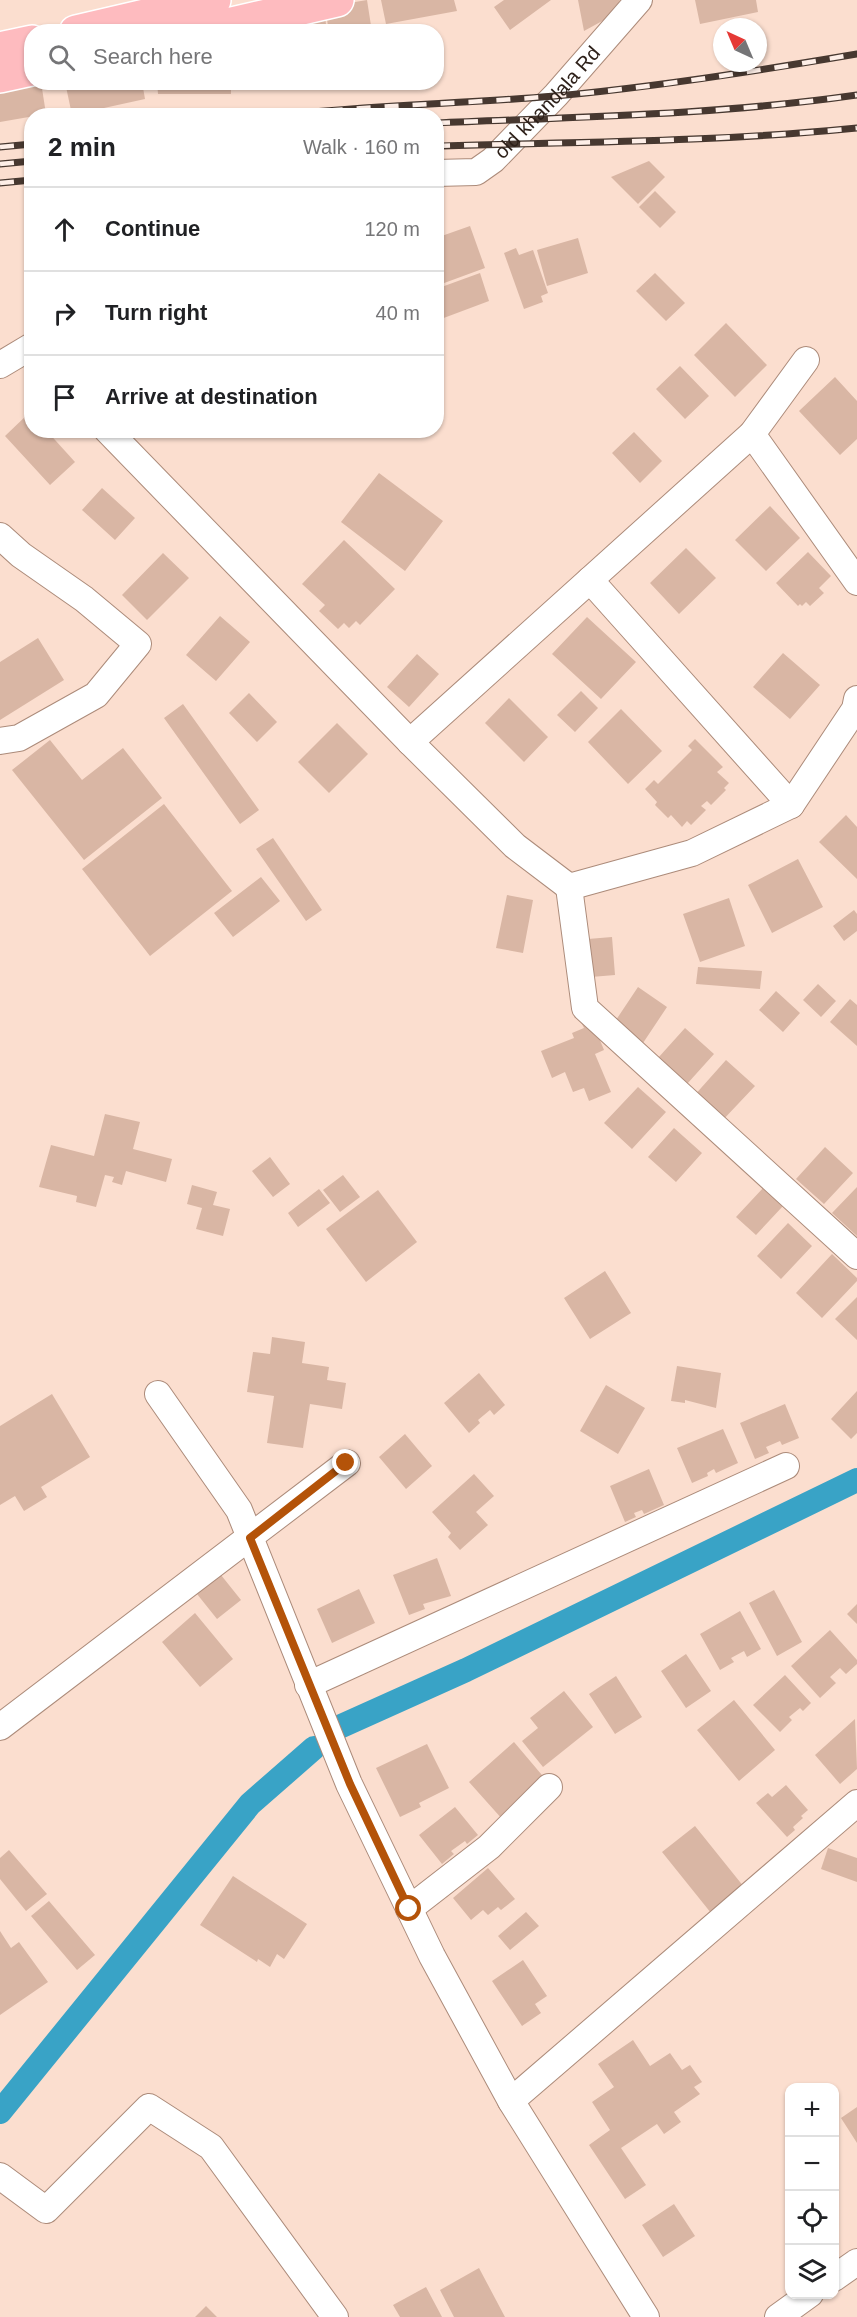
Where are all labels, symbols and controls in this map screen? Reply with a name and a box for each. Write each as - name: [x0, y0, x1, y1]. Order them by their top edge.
- north arrow: [713, 18, 767, 72]
- search box: [24, 24, 444, 90]
- icon: search: [45, 41, 78, 74]
- street label: old khandala Rd: [490, 42, 604, 163]
- text: Search here: [93, 44, 213, 69]
- text: 2 min: [48, 132, 116, 162]
- text: Walk · 160 m: [303, 136, 420, 158]
- icon: ahead: [48, 213, 81, 246]
- text: Continue: [105, 216, 200, 241]
- text: 120 m: [364, 218, 420, 240]
- icon: right: [48, 297, 81, 330]
- text: Turn right: [105, 300, 207, 325]
- text: 40 m: [376, 302, 420, 324]
- icon: arrive: [48, 381, 81, 414]
- text: Arrive at destination: [105, 384, 318, 409]
- route end: [332, 1449, 358, 1475]
- route start: [395, 1895, 421, 1921]
- map controls: [785, 2083, 839, 2299]
- button: +: [785, 2083, 839, 2137]
- button: −: [785, 2137, 839, 2191]
- button: locate: [785, 2191, 839, 2245]
- button: layers: [785, 2245, 839, 2299]

